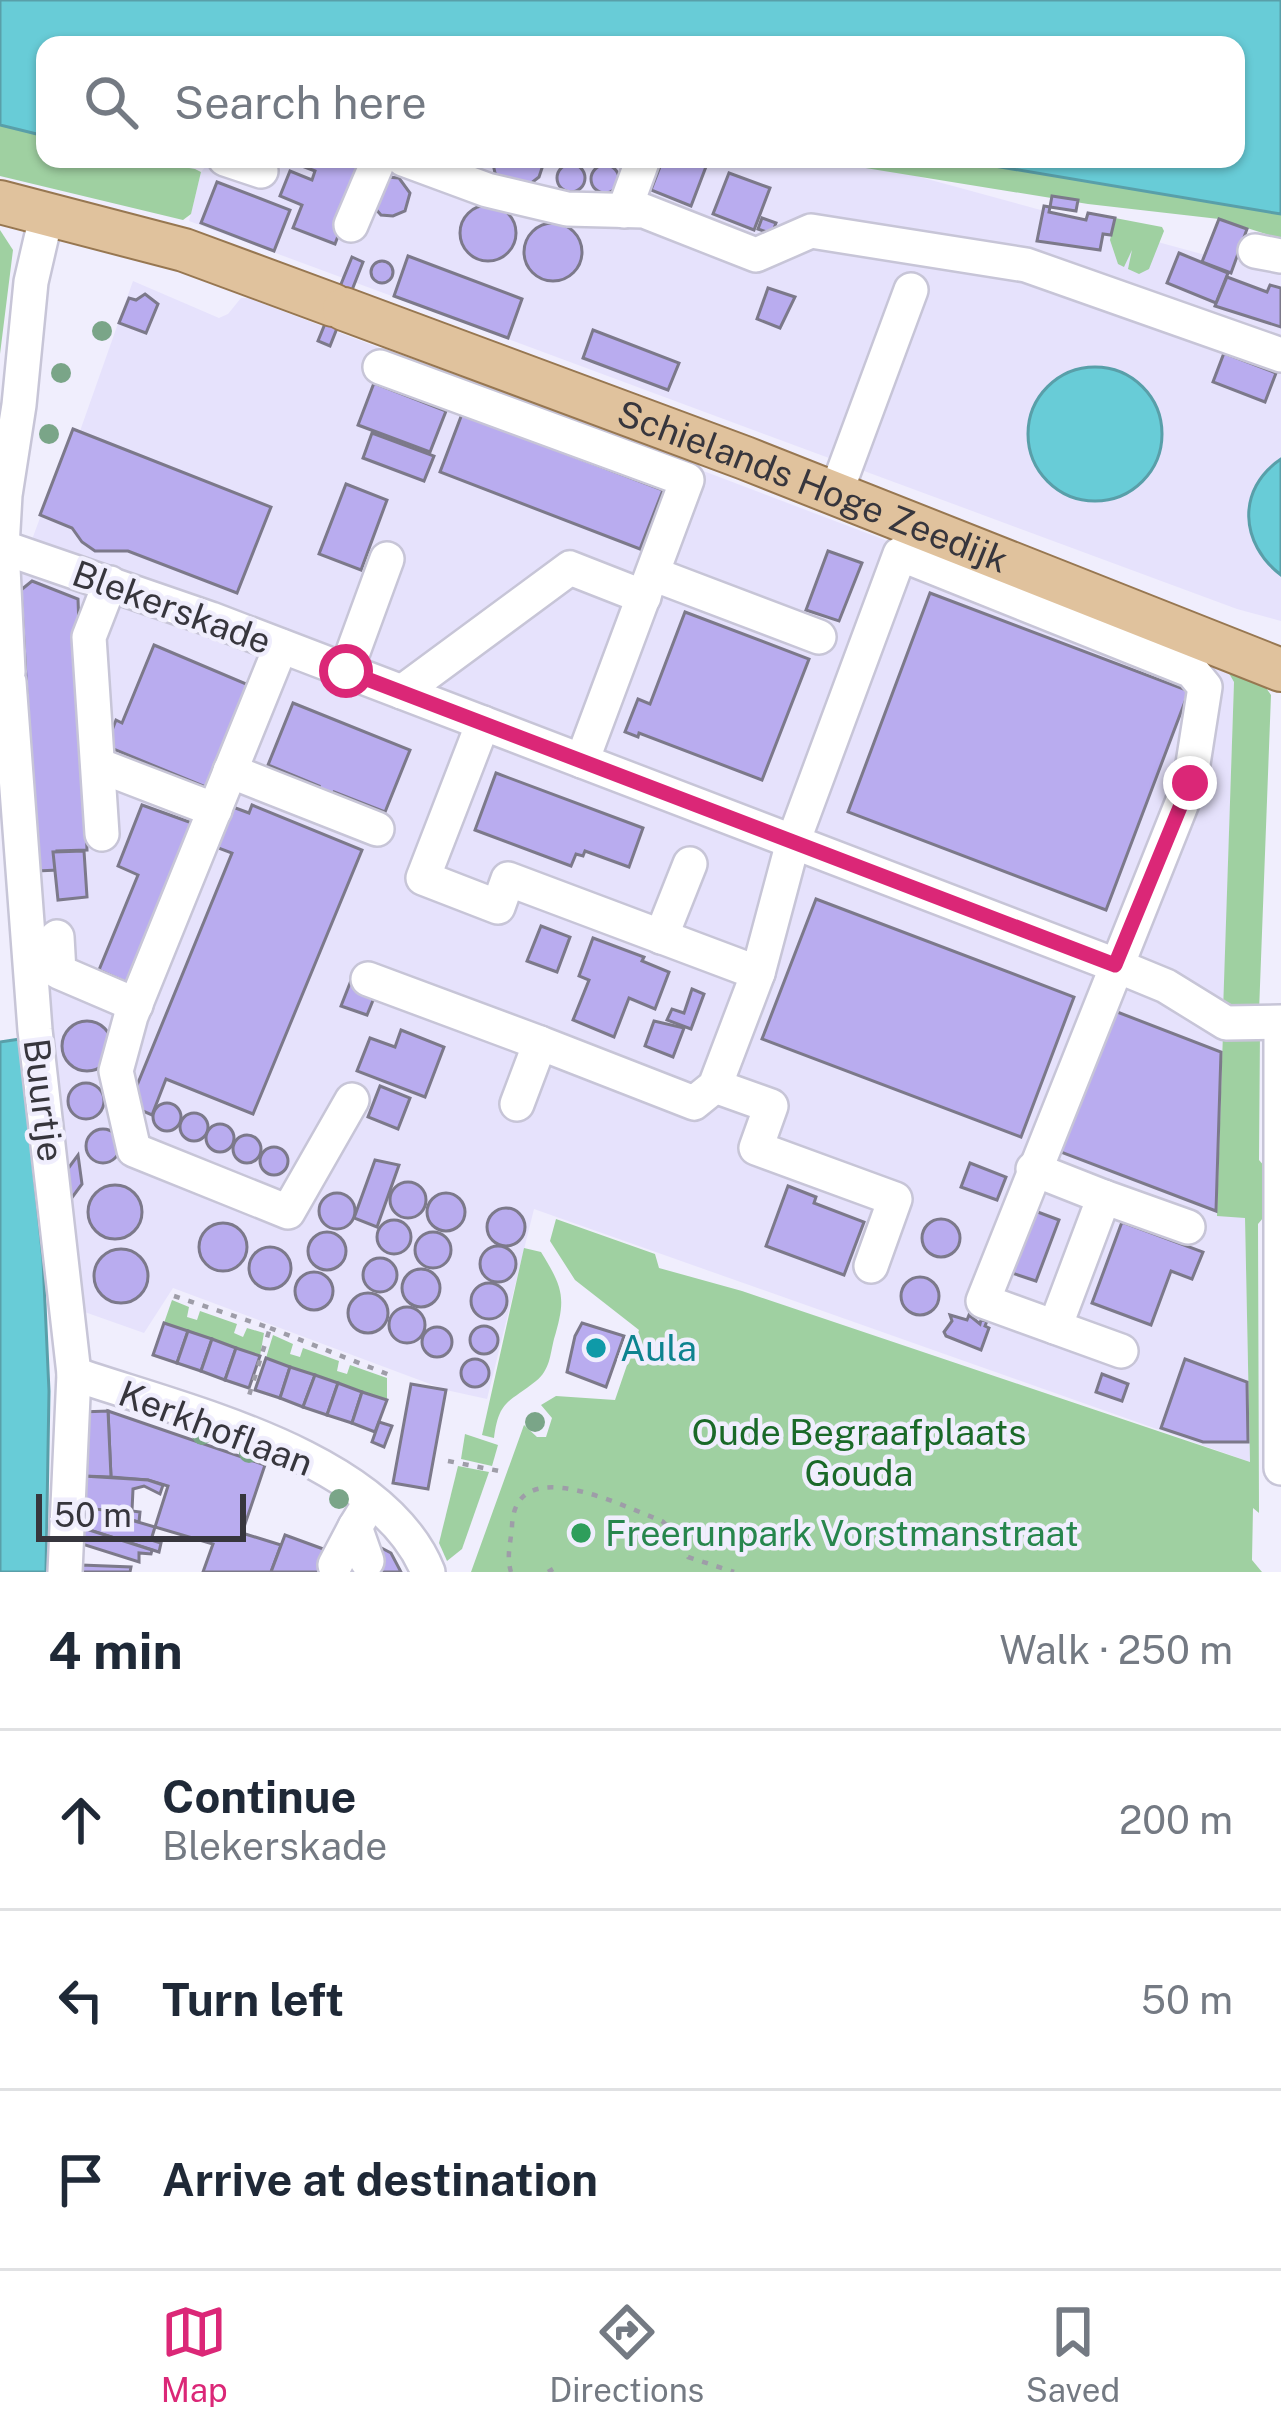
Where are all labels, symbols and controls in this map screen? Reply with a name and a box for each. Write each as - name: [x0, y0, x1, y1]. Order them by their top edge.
- search box: [36, 36, 1245, 168]
- icon: search: [78, 69, 144, 135]
- text: Search here: [174, 76, 427, 129]
- street label: Schielands Hoge Zeedijk: [612, 391, 1014, 581]
- street label: Blekerskade: [67, 552, 277, 662]
- route start: [319, 644, 373, 698]
- route end: [1163, 756, 1217, 810]
- street label: Buurtje: [16, 1036, 72, 1164]
- place label: Aula: [620, 1327, 697, 1369]
- marker: Aula: [583, 1335, 609, 1361]
- street label: Kerkhoflaan: [113, 1372, 319, 1484]
- park label: Oude Begraafplaats Gouda: [692, 1411, 1026, 1494]
- scale bar: [36, 1488, 246, 1541]
- text: 50 m: [54, 1496, 132, 1534]
- place label: Freerunpark Vorstmanstraat: [605, 1512, 1079, 1554]
- marker: Freerunpark Vorstmanstraat: [568, 1520, 594, 1546]
- text: 4 min: [48, 1621, 183, 1680]
- text: Walk · 250 m: [999, 1627, 1233, 1673]
- text: Continue: [162, 1770, 356, 1823]
- icon: ahead: [48, 1787, 114, 1853]
- text: 200 m: [1119, 1797, 1233, 1843]
- text: Blekerskade: [162, 1823, 387, 1869]
- icon: left: [48, 1967, 114, 2033]
- text: Turn left: [162, 1973, 344, 2026]
- text: 50 m: [1141, 1977, 1233, 2023]
- icon: arrive: [48, 2147, 114, 2213]
- text: Arrive at destination: [162, 2153, 598, 2206]
- tab: Map: [161, 2299, 228, 2409]
- tab: Directions: [549, 2299, 704, 2409]
- tab: Saved: [1026, 2299, 1120, 2409]

